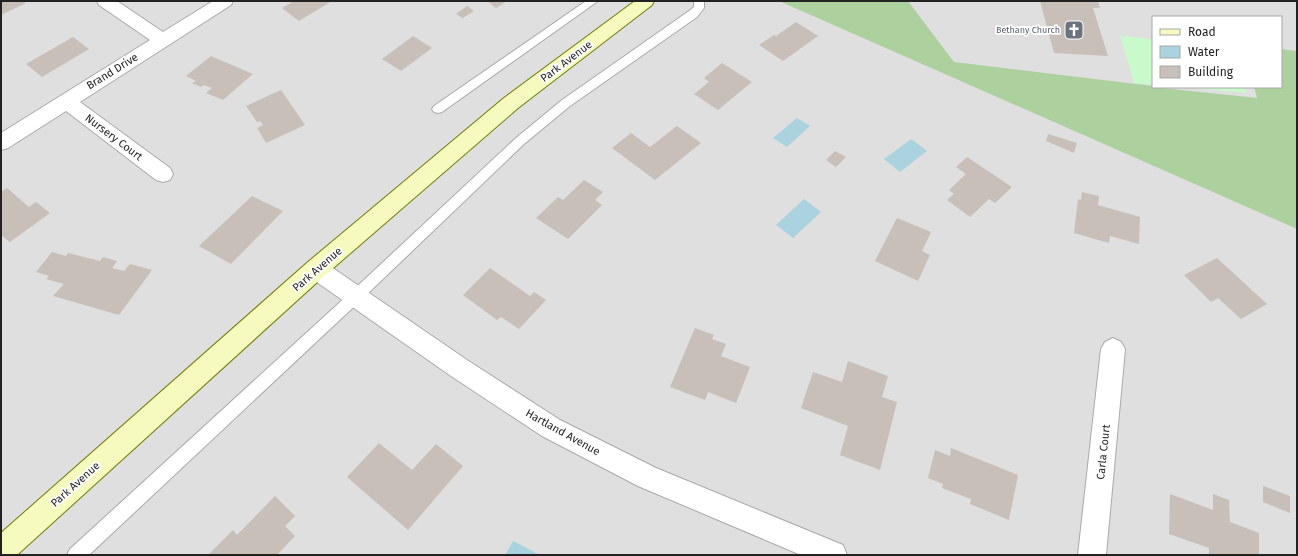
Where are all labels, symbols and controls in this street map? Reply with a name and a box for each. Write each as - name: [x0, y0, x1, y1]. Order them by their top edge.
- legend: [1152, 16, 1282, 88]
- church icon: Bethany Church: [1063, 19, 1085, 41]
- place label: Bethany Church: [996, 25, 1060, 35]
- text: Road: [1188, 25, 1216, 39]
- street label: Park Avenue: [538, 38, 595, 85]
- text: Water: [1188, 45, 1220, 59]
- street label: Brand Drive: [84, 50, 140, 92]
- text: Building: [1188, 65, 1234, 79]
- street label: Nursery Court: [82, 112, 145, 163]
- street label: Park Avenue: [290, 244, 345, 294]
- street label: Hartland Avenue: [523, 407, 602, 458]
- street label: Carla Court: [1094, 424, 1113, 480]
- street label: Park Avenue: [48, 459, 102, 510]

